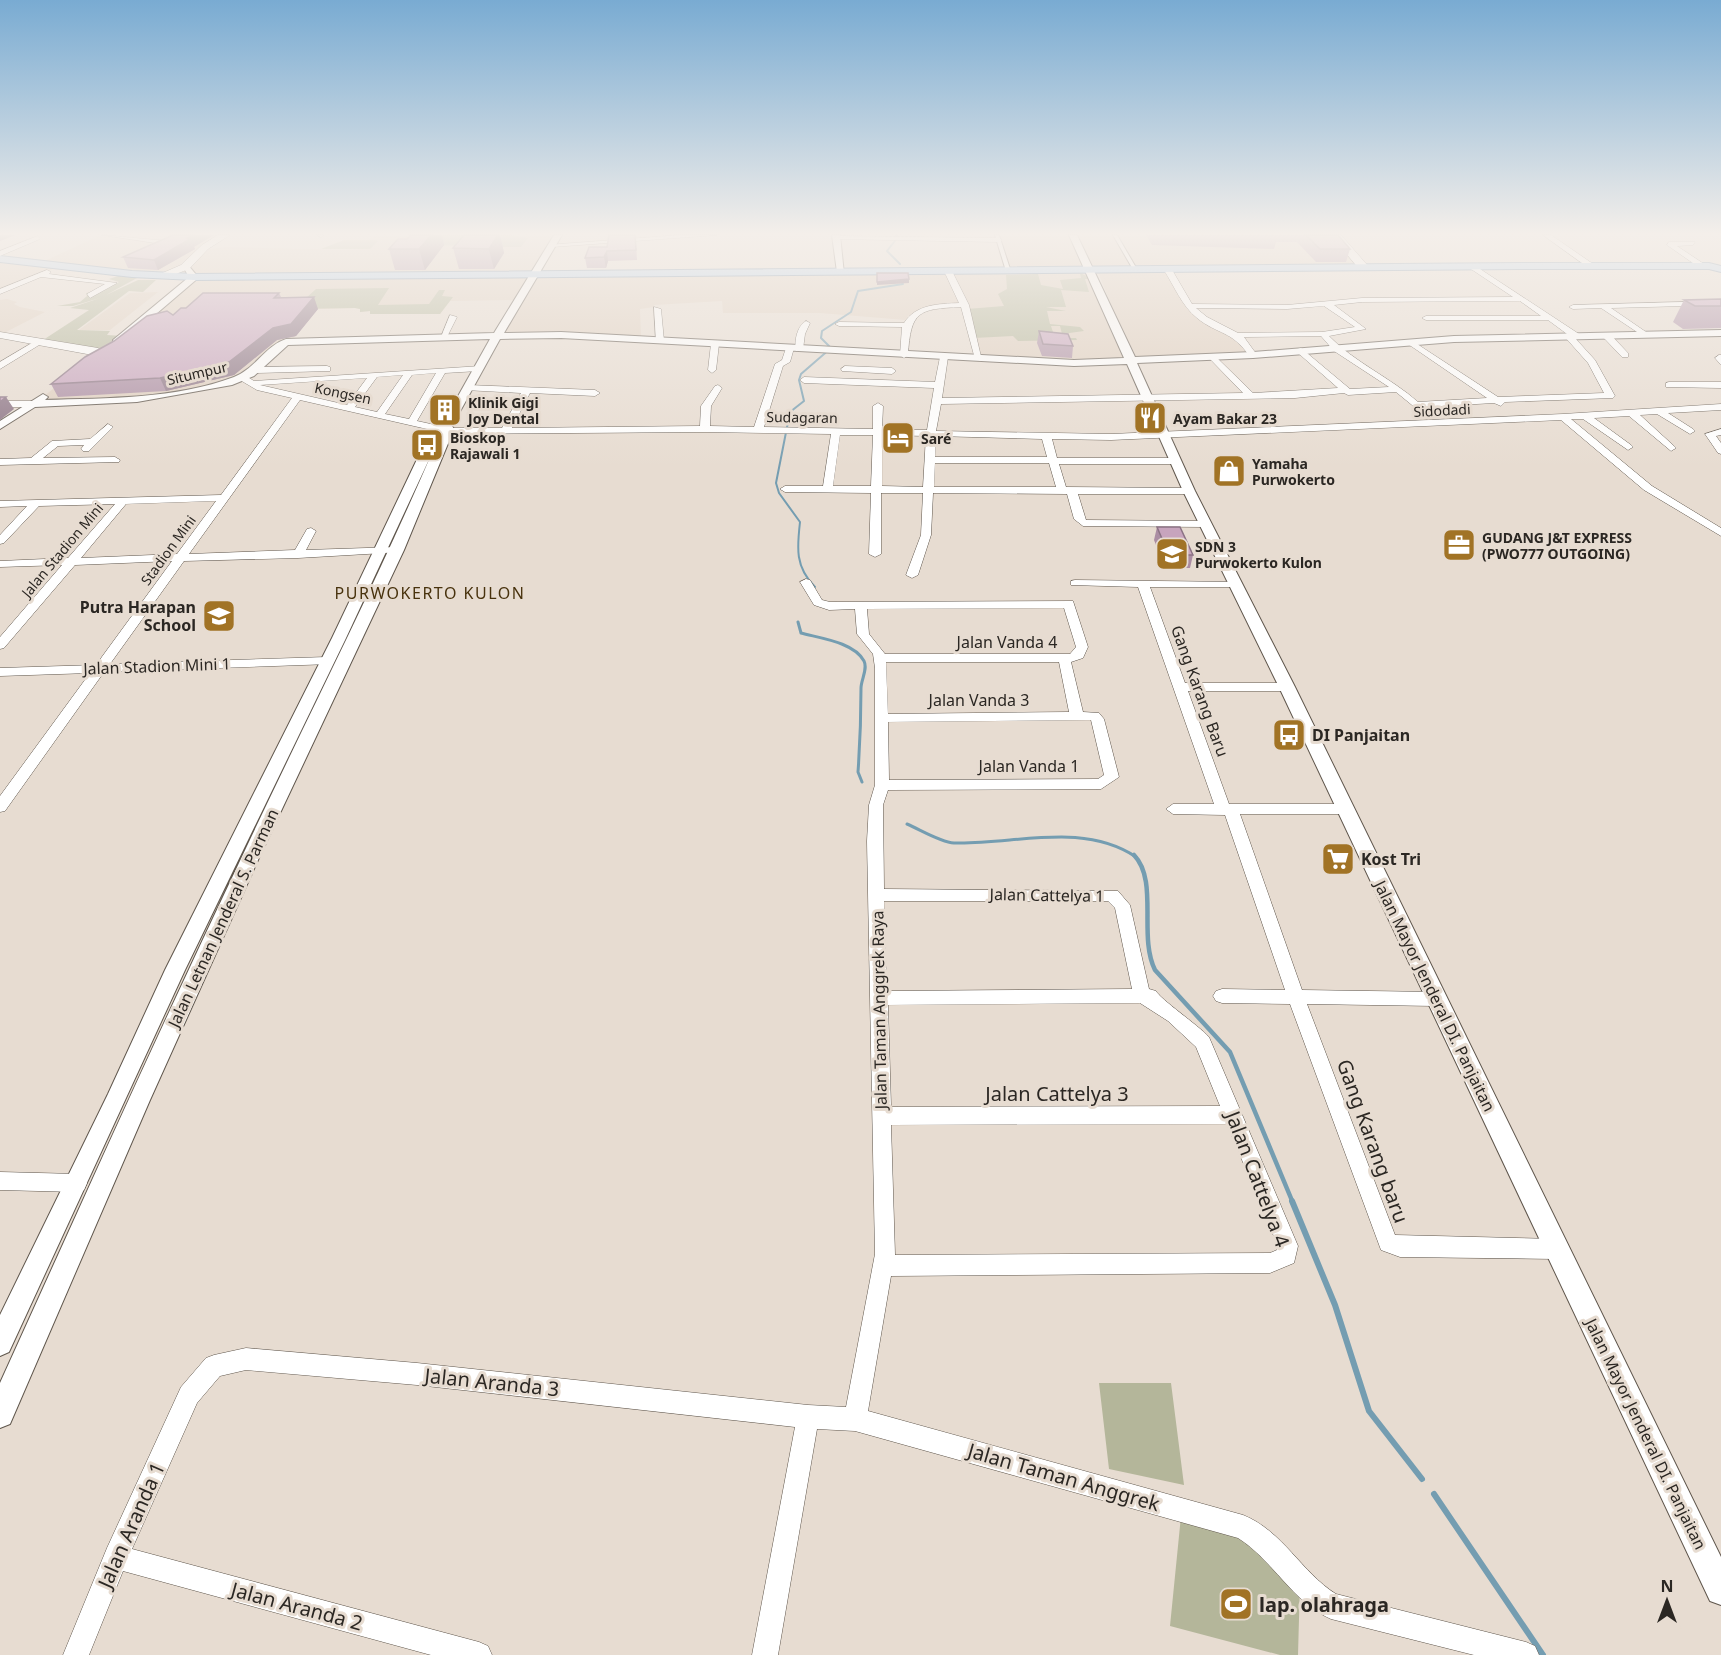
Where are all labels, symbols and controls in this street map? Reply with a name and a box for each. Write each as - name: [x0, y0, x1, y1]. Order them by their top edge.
- street label: Situmpur: [165, 357, 229, 389]
- street label: Kongsen: [313, 378, 373, 408]
- building icon: Klinik Gigi Joy Dental: [427, 392, 463, 428]
- place label: Klinik Gigi Joy Dental: [466, 393, 539, 428]
- street label: Sidodadi: [1413, 399, 1471, 421]
- restaurant icon: Ayam Bakar 23: [1132, 400, 1168, 436]
- street label: Sudagaran: [766, 407, 838, 427]
- place label: Ayam Bakar 23: [1173, 409, 1277, 428]
- hotel icon: Saré: [880, 420, 916, 456]
- bus stop icon: Bioskop Rajawali 1: [409, 427, 445, 463]
- place label: Bioskop Rajawali 1: [450, 428, 521, 463]
- place label: Saré: [921, 429, 951, 448]
- shop icon: Yamaha Purwokerto: [1211, 453, 1247, 489]
- place label: Yamaha Purwokerto: [1252, 454, 1335, 489]
- street label: Jalan Stadion Mini: [16, 499, 107, 603]
- street label: Stadion Mini: [136, 511, 200, 589]
- office icon: GUDANG J&T EXPRESS (PWO777 OUTGOING): [1441, 527, 1477, 563]
- place label: GUDANG J&T EXPRESS (PWO777 OUTGOING): [1482, 528, 1632, 563]
- school or university icon: SDN 3 Purwokerto Kulon: [1154, 536, 1190, 572]
- place label: SDN 3 Purwokerto Kulon: [1195, 537, 1322, 572]
- district label: PURWOKERTO KULON: [335, 582, 525, 604]
- place label: Putra Harapan School: [80, 596, 196, 636]
- school or university icon: Putra Harapan School: [201, 598, 237, 634]
- street label: Gang Karang Baru: [1166, 622, 1234, 760]
- street label: Jalan Vanda 4: [955, 631, 1057, 653]
- street label: Jalan Stadion Mini 1: [81, 652, 231, 680]
- street label: Jalan Vanda 3: [927, 689, 1029, 711]
- bus stop icon: DI Panjaitan: [1271, 717, 1307, 753]
- place label: DI Panjaitan: [1312, 724, 1410, 746]
- street label: Jalan Vanda 1: [977, 755, 1079, 777]
- street label: Jalan Letnan Jenderal S. Parman: [162, 805, 283, 1033]
- supermarket icon: Kost Tri: [1320, 841, 1356, 877]
- place label: Kost Tri: [1361, 848, 1421, 870]
- street label: Jalan Mayor Jenderal DI. Panjaitan: [1369, 875, 1501, 1115]
- street label: Jalan Cattelya 1: [987, 883, 1105, 907]
- street label: Jalan Taman Anggrek Raya: [866, 910, 892, 1112]
- street label: Gang Karang baru: [1331, 1055, 1415, 1227]
- street label: Jalan Cattelya 3: [983, 1080, 1129, 1107]
- street label: Jalan Cattelya 4: [1219, 1105, 1297, 1251]
- street label: Jalan Mayor Jenderal DI. Panjaitan: [1580, 1313, 1712, 1553]
- street label: Jalan Aranda 3: [421, 1361, 561, 1402]
- street label: Jalan Taman Anggrek: [963, 1436, 1163, 1517]
- street label: Jalan Aranda 1: [90, 1458, 171, 1594]
- north arrow: [1637, 1571, 1697, 1631]
- street label: Jalan Aranda 2: [226, 1575, 366, 1637]
- text: N: [1660, 1575, 1674, 1597]
- sports icon: lap. olahraga: [1218, 1586, 1254, 1622]
- place label: lap. olahraga: [1259, 1591, 1389, 1618]

